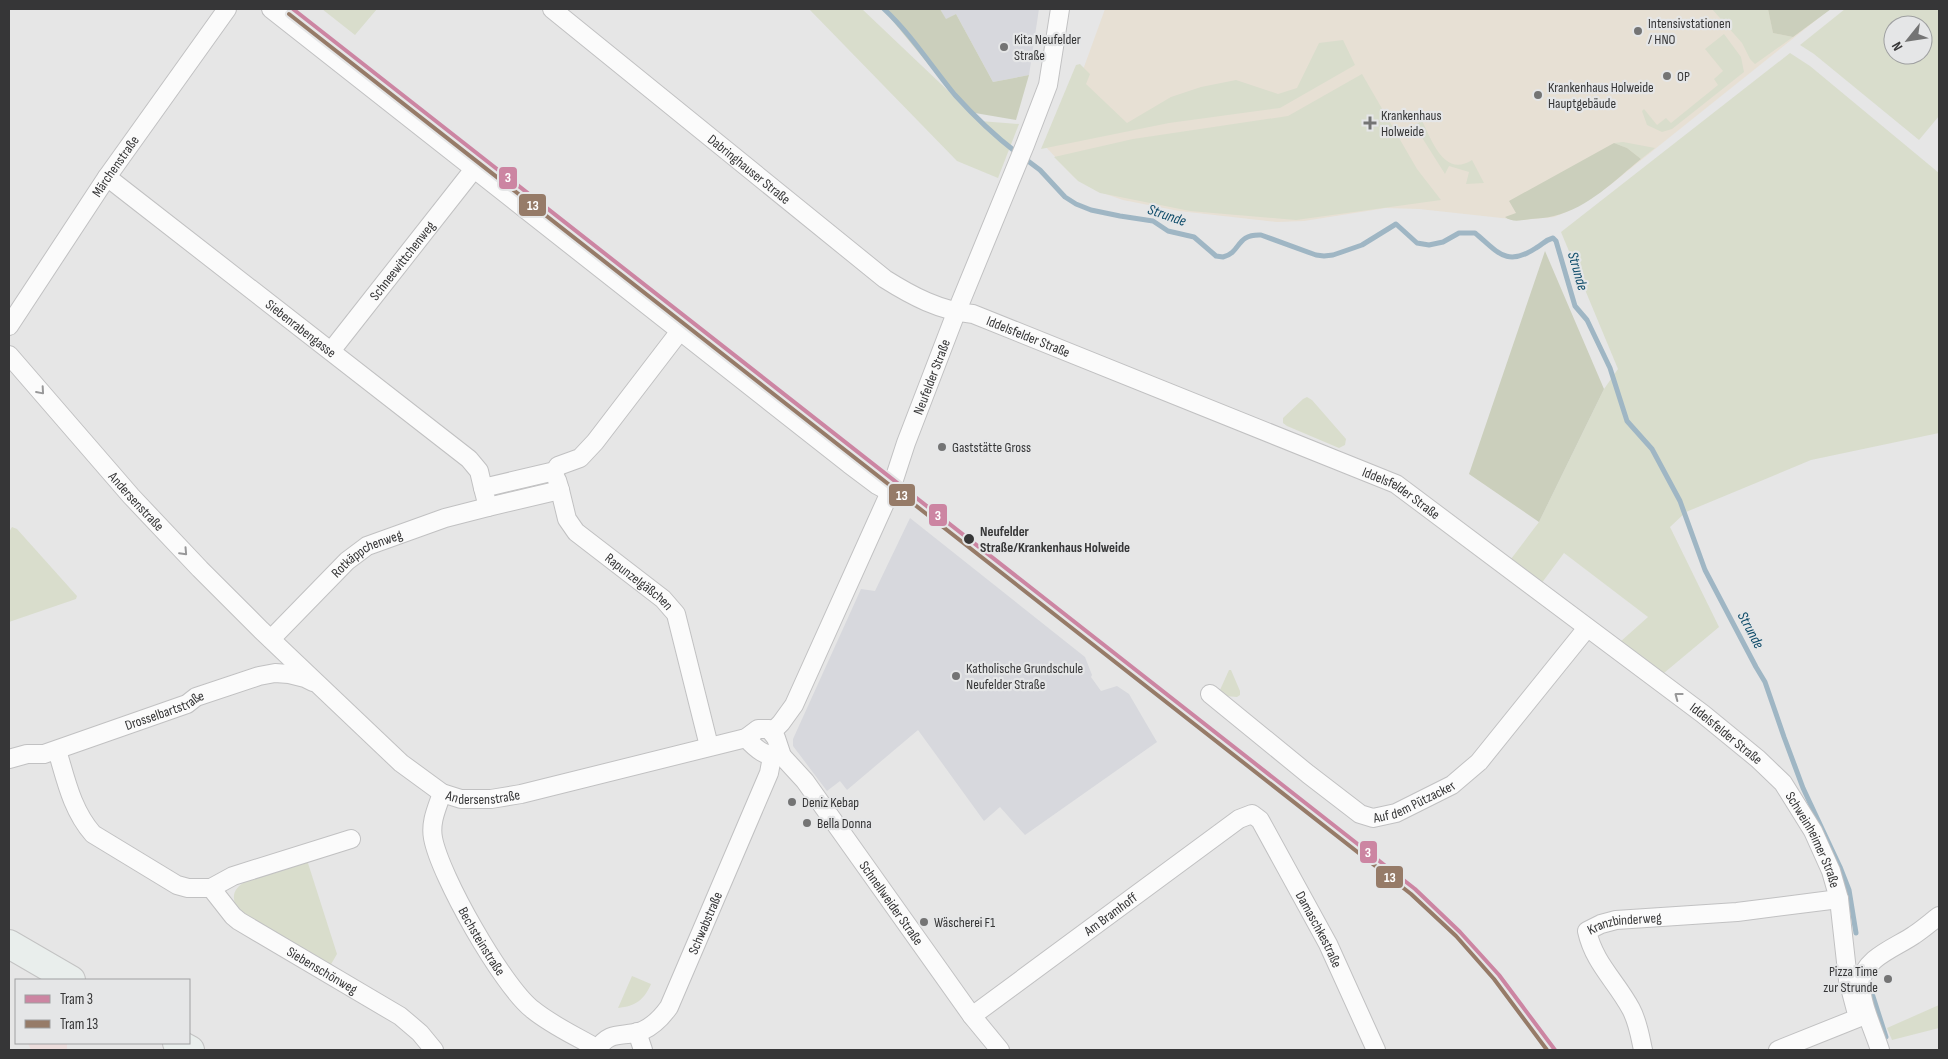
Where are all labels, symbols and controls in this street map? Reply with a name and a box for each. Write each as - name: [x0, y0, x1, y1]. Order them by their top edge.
- place label: Intensivstationen / HNO: [1648, 15, 1731, 48]
- north arrow: [1883, 15, 1933, 65]
- marker: Intensivstationen / HNO: [1632, 25, 1644, 37]
- place label: Kita Neufelder Straße: [1014, 31, 1081, 64]
- text: N: [1888, 39, 1906, 54]
- marker: Kita Neufelder Straße: [998, 41, 1010, 53]
- place label: OP: [1677, 68, 1690, 85]
- marker: OP: [1661, 70, 1673, 82]
- place label: Krankenhaus Holweide Hauptgebäude: [1548, 79, 1654, 112]
- marker: Krankenhaus Holweide Hauptgebäude: [1532, 89, 1544, 101]
- place label: Krankenhaus Holweide: [1381, 107, 1441, 140]
- marker: Krankenhaus Holweide: [1363, 116, 1377, 130]
- street label: Dabringhauser Straße: [704, 131, 794, 208]
- street label: Märchenstraße: [88, 132, 143, 200]
- line badge: 3: [498, 166, 518, 190]
- text: 3: [505, 169, 511, 186]
- line badge: 13: [518, 193, 547, 217]
- text: 13: [527, 197, 539, 214]
- water label: Strunde: [1145, 200, 1189, 231]
- street label: Schneewittchenweg: [366, 218, 439, 304]
- water label: Strunde: [1563, 250, 1592, 293]
- street label: Siebenrabengasse: [262, 296, 339, 361]
- street label: Iddelsfelder Straße: [984, 312, 1072, 361]
- street label: Neufelder Straße: [910, 337, 954, 417]
- one-way arrow: [35, 386, 44, 395]
- place label: Gaststätte Gross: [952, 439, 1031, 456]
- marker: Gaststätte Gross: [936, 441, 948, 453]
- street label: Iddelsfelder Straße: [1360, 463, 1443, 523]
- street label: Andersenstraße: [104, 468, 168, 535]
- line badge: 13: [888, 483, 916, 507]
- text: 13: [896, 487, 908, 504]
- line badge: 3: [928, 503, 948, 527]
- text: 3: [935, 507, 941, 524]
- place label: Neufelder Straße/Krankenhaus Holweide: [980, 523, 1130, 556]
- street label: Rotkäppchenweg: [328, 526, 405, 581]
- marker: Neufelder Straße/Krankenhaus Holweide: [962, 532, 976, 546]
- one-way arrow: [178, 546, 187, 555]
- street label: Rapunzelgäßchen: [602, 550, 677, 614]
- water label: Strunde: [1733, 608, 1768, 652]
- place label: Katholische Grundschule Neufelder Straße: [966, 660, 1083, 693]
- marker: Katholische Grundschule Neufelder Straße: [950, 670, 962, 682]
- street label: Drosselbartstraße: [123, 687, 206, 734]
- one-way arrow: [1675, 693, 1684, 701]
- street label: Iddelsfelder Straße: [1686, 699, 1766, 768]
- street label: Auf dem Pützacker: [1371, 778, 1459, 827]
- street label: Andersenstraße: [443, 786, 521, 808]
- street label: Schweinheimer Straße: [1781, 789, 1843, 890]
- place label: Deniz Kebap: [802, 794, 859, 811]
- marker: Deniz Kebap: [786, 796, 798, 808]
- place label: Bella Donna: [817, 815, 872, 832]
- marker: Bella Donna: [801, 817, 813, 829]
- line badge: 3: [1359, 840, 1378, 864]
- text: 3: [1365, 844, 1371, 861]
- street label: Schnellweider Straße: [855, 858, 927, 948]
- line badge: 13: [1375, 865, 1404, 889]
- text: 13: [1384, 869, 1396, 886]
- street label: Damaschkestraße: [1292, 888, 1346, 970]
- street label: Schwabstraße: [684, 889, 726, 957]
- street label: Am Bramhoff: [1080, 889, 1141, 940]
- street label: Bechsteinstraße: [454, 904, 509, 979]
- street label: Kranzbinderweg: [1584, 909, 1663, 939]
- place label: Wäscherei F1: [934, 914, 995, 931]
- marker: Wäscherei F1: [918, 916, 930, 928]
- street label: Siebenschönweg: [284, 943, 361, 998]
- place label: Pizza Time zur Strunde: [1823, 963, 1878, 996]
- marker: Pizza Time zur Strunde: [1882, 973, 1894, 985]
- legend: [15, 979, 190, 1044]
- text: Tram 3: [60, 990, 93, 1009]
- text: Tram 13: [60, 1015, 98, 1034]

